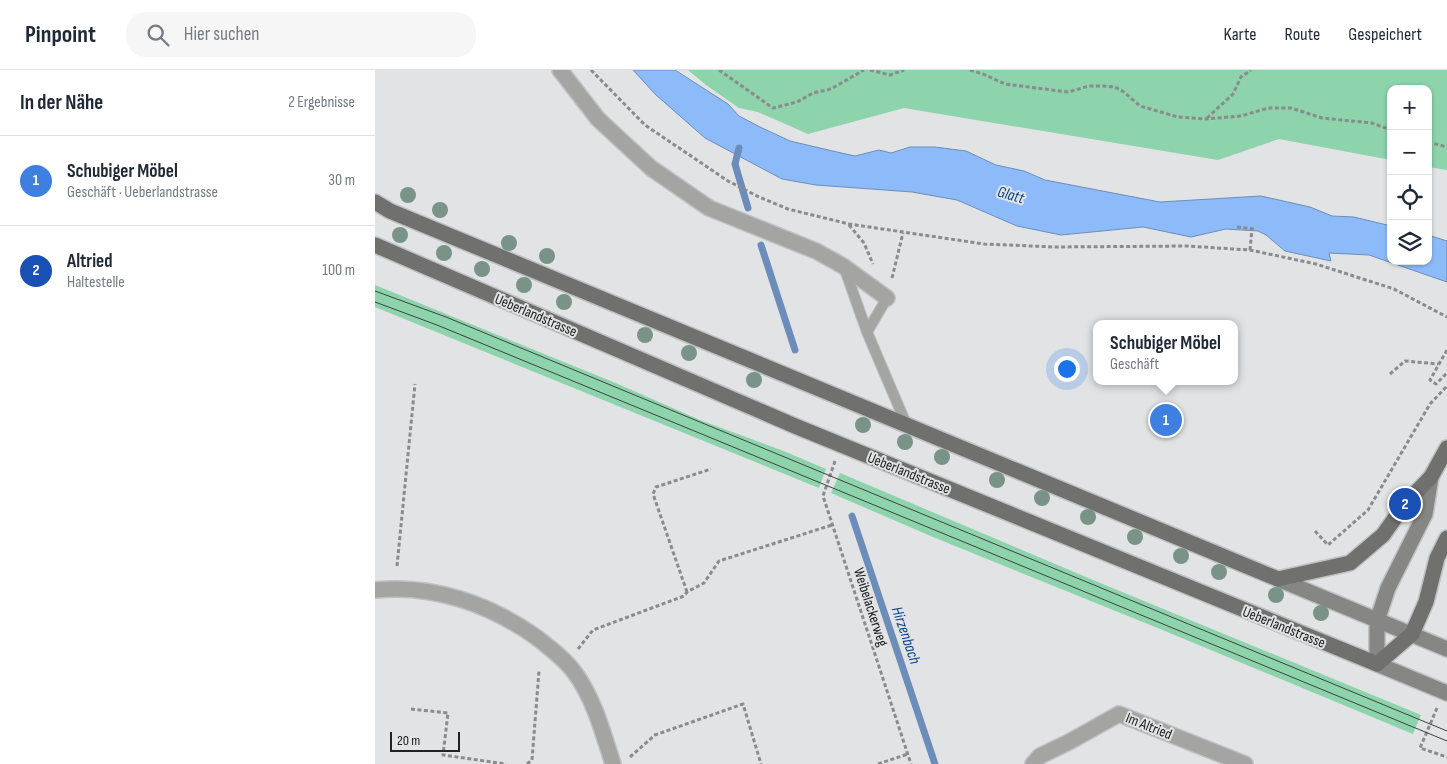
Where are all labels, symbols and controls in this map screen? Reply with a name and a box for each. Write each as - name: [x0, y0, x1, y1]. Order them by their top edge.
- search box: [126, 12, 476, 57]
- text: Pinpoint: [25, 20, 96, 49]
- icon: search: [144, 21, 172, 49]
- text: Hier suchen: [184, 23, 259, 46]
- text: Karte: [1224, 24, 1257, 45]
- text: Route: [1285, 24, 1320, 45]
- text: Gespeichert: [1348, 24, 1422, 45]
- map controls: [1387, 85, 1432, 265]
- button: +: [1387, 85, 1432, 130]
- text: In der Nähe: [20, 90, 103, 115]
- text: 2 Ergebnisse: [288, 93, 355, 112]
- button: −: [1387, 130, 1432, 175]
- text: Schubiger Möbel: [67, 160, 178, 183]
- text: 1: [33, 171, 39, 190]
- text: 30 m: [328, 171, 355, 190]
- button: locate: [1387, 175, 1432, 220]
- text: Geschäft · Ueberlandstrasse: [67, 183, 218, 202]
- water label: Glatt: [995, 183, 1027, 209]
- button: layers: [1387, 220, 1432, 265]
- text: Altried: [67, 250, 112, 273]
- text: 2: [32, 261, 40, 280]
- text: 100 m: [322, 261, 355, 280]
- text: Haltestelle: [67, 273, 125, 292]
- street label: Ueberlandstrasse: [492, 290, 580, 341]
- popup: [1093, 320, 1238, 385]
- text: Schubiger Möbel: [1110, 332, 1221, 355]
- text: Geschäft: [1110, 355, 1159, 374]
- your location: [1054, 356, 1080, 382]
- pin: 1: [1150, 401, 1182, 439]
- street label: Ueberlandstrasse: [865, 448, 953, 499]
- pin: 2: [1389, 485, 1421, 523]
- street label: Weibelackerweg: [849, 565, 892, 649]
- street label: Ueberlandstrasse: [1240, 602, 1328, 653]
- water label: Hirzenbach: [887, 604, 924, 667]
- street label: Im Altried: [1123, 709, 1175, 744]
- scale bar: [390, 729, 460, 752]
- text: 20 m: [397, 732, 420, 749]

